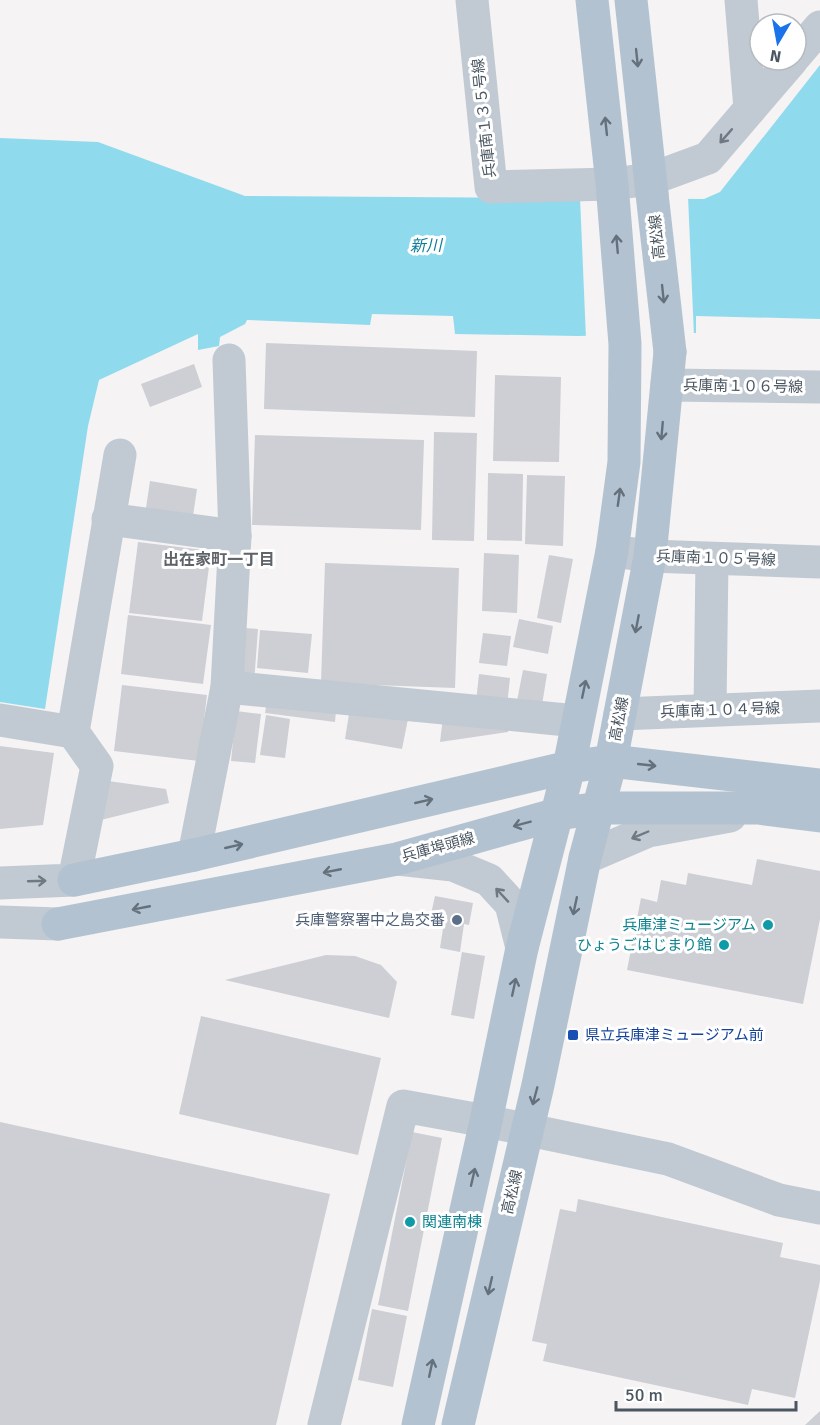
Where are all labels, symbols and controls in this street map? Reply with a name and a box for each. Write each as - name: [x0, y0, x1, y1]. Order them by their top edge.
- north arrow: [748, 12, 808, 72]
- text: N: [768, 45, 783, 67]
- one-way arrow: [632, 48, 643, 68]
- street label: 兵庫南１３５号線: [469, 57, 499, 179]
- one-way arrow: [600, 117, 611, 137]
- one-way arrow: [720, 128, 733, 144]
- street label: 高松線: [646, 214, 668, 260]
- one-way arrow: [611, 234, 622, 254]
- water label: 新川: [410, 236, 444, 256]
- one-way arrow: [658, 284, 669, 304]
- street label: 兵庫南１０６号線: [683, 376, 803, 396]
- one-way arrow: [656, 420, 667, 440]
- one-way arrow: [613, 488, 624, 507]
- street label: 兵庫南１０５号線: [656, 547, 776, 569]
- district label: 出在家町一丁目: [163, 550, 275, 570]
- one-way arrow: [631, 614, 642, 633]
- one-way arrow: [578, 679, 590, 698]
- street label: 高松線: [606, 695, 632, 743]
- street label: 兵庫南１０４号線: [660, 699, 780, 721]
- one-way arrow: [637, 760, 657, 771]
- one-way arrow: [414, 795, 433, 806]
- one-way arrow: [513, 819, 532, 830]
- street label: 兵庫埠頭線: [399, 829, 477, 865]
- one-way arrow: [631, 830, 649, 841]
- one-way arrow: [224, 839, 243, 851]
- one-way arrow: [323, 866, 343, 877]
- one-way arrow: [27, 876, 47, 887]
- one-way arrow: [495, 887, 509, 902]
- one-way arrow: [569, 895, 580, 915]
- one-way arrow: [132, 903, 151, 914]
- place label: 兵庫警察署中之島交番: [295, 911, 445, 929]
- marker: 兵庫警察署中之島交番: [450, 913, 464, 927]
- place label: 兵庫津ミュージアム: [622, 916, 756, 934]
- marker: 兵庫津ミュージアム: [761, 918, 775, 932]
- place label: ひょうごはじまり館: [577, 936, 712, 954]
- marker: ひょうごはじまり館: [717, 938, 731, 952]
- one-way arrow: [509, 978, 521, 997]
- place label: 県立兵庫津ミュージアム前: [585, 1026, 764, 1044]
- marker: 県立兵庫津ミュージアム前: [566, 1028, 580, 1042]
- one-way arrow: [528, 1087, 540, 1106]
- one-way arrow: [468, 1168, 479, 1188]
- street label: 高松線: [498, 1168, 526, 1216]
- place label: 関連南棟: [422, 1213, 482, 1231]
- marker: 関連南棟: [403, 1215, 417, 1229]
- one-way arrow: [484, 1276, 495, 1295]
- one-way arrow: [426, 1359, 437, 1378]
- scale bar: [616, 1374, 796, 1412]
- text: 50 m: [625, 1384, 663, 1406]

